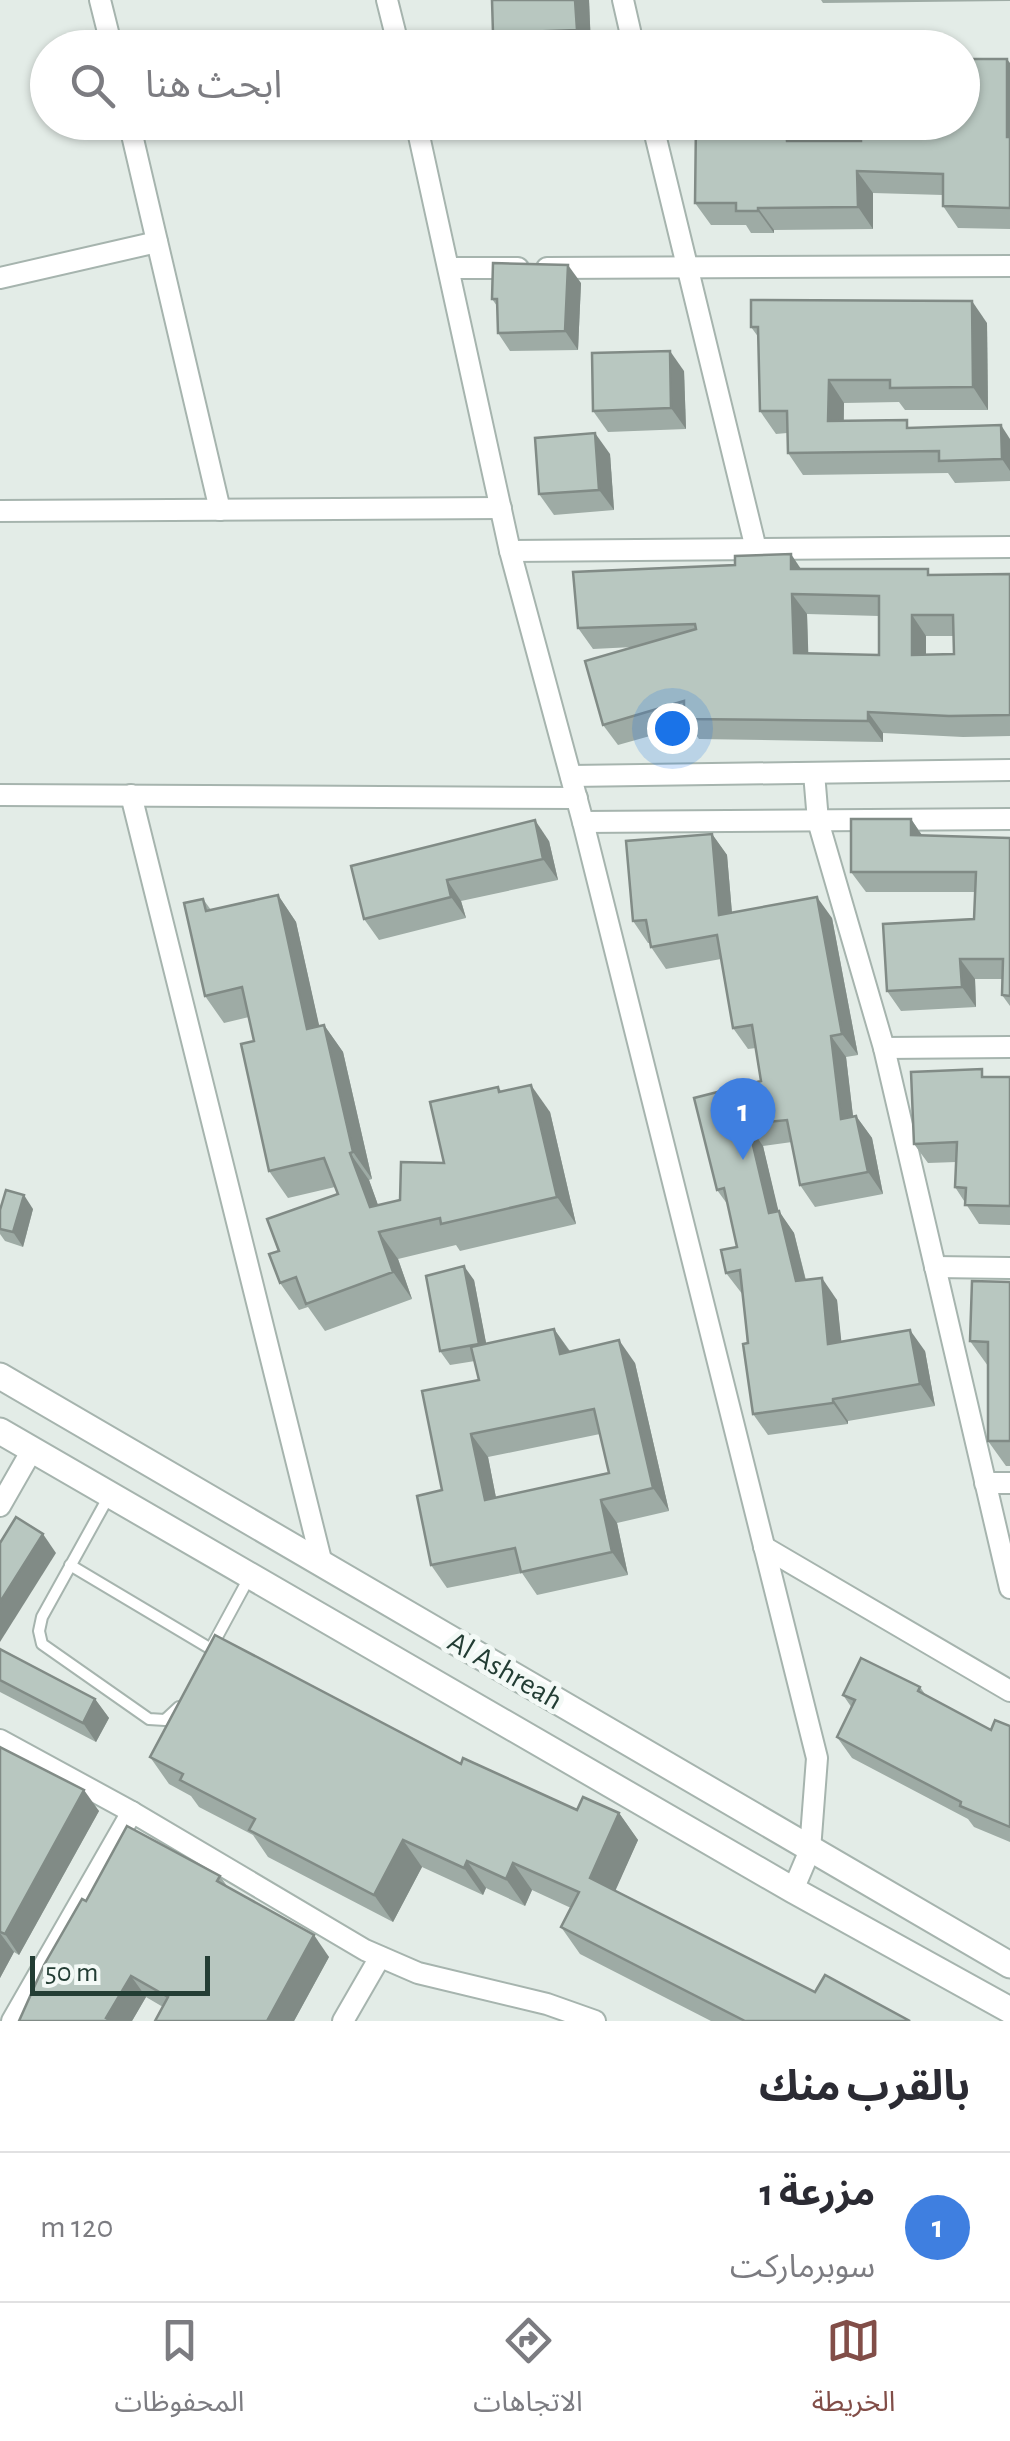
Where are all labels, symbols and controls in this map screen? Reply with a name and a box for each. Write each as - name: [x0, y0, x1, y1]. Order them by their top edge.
- search box: [30, 30, 980, 140]
- icon: search: [65, 58, 120, 113]
- text: ابحث هنا: [145, 67, 282, 105]
- your location: [647, 703, 698, 754]
- pin: 1: [710, 1078, 776, 1160]
- street label: Al Ashreah: [443, 1626, 567, 1716]
- scale bar: [30, 1951, 210, 1996]
- text: 50 m: [45, 1959, 99, 1987]
- text: بالقرب منك: [759, 2066, 970, 2108]
- text: مزرعة 1: [759, 2175, 875, 2213]
- text: 120 m: [40, 2211, 113, 2243]
- text: 1: [932, 2211, 943, 2243]
- text: سوبرماركت: [730, 2251, 875, 2283]
- tab: المحفوظات: [114, 2313, 244, 2432]
- tab: الاتجاهات: [473, 2313, 583, 2432]
- tab: الخريطة: [812, 2313, 896, 2432]

